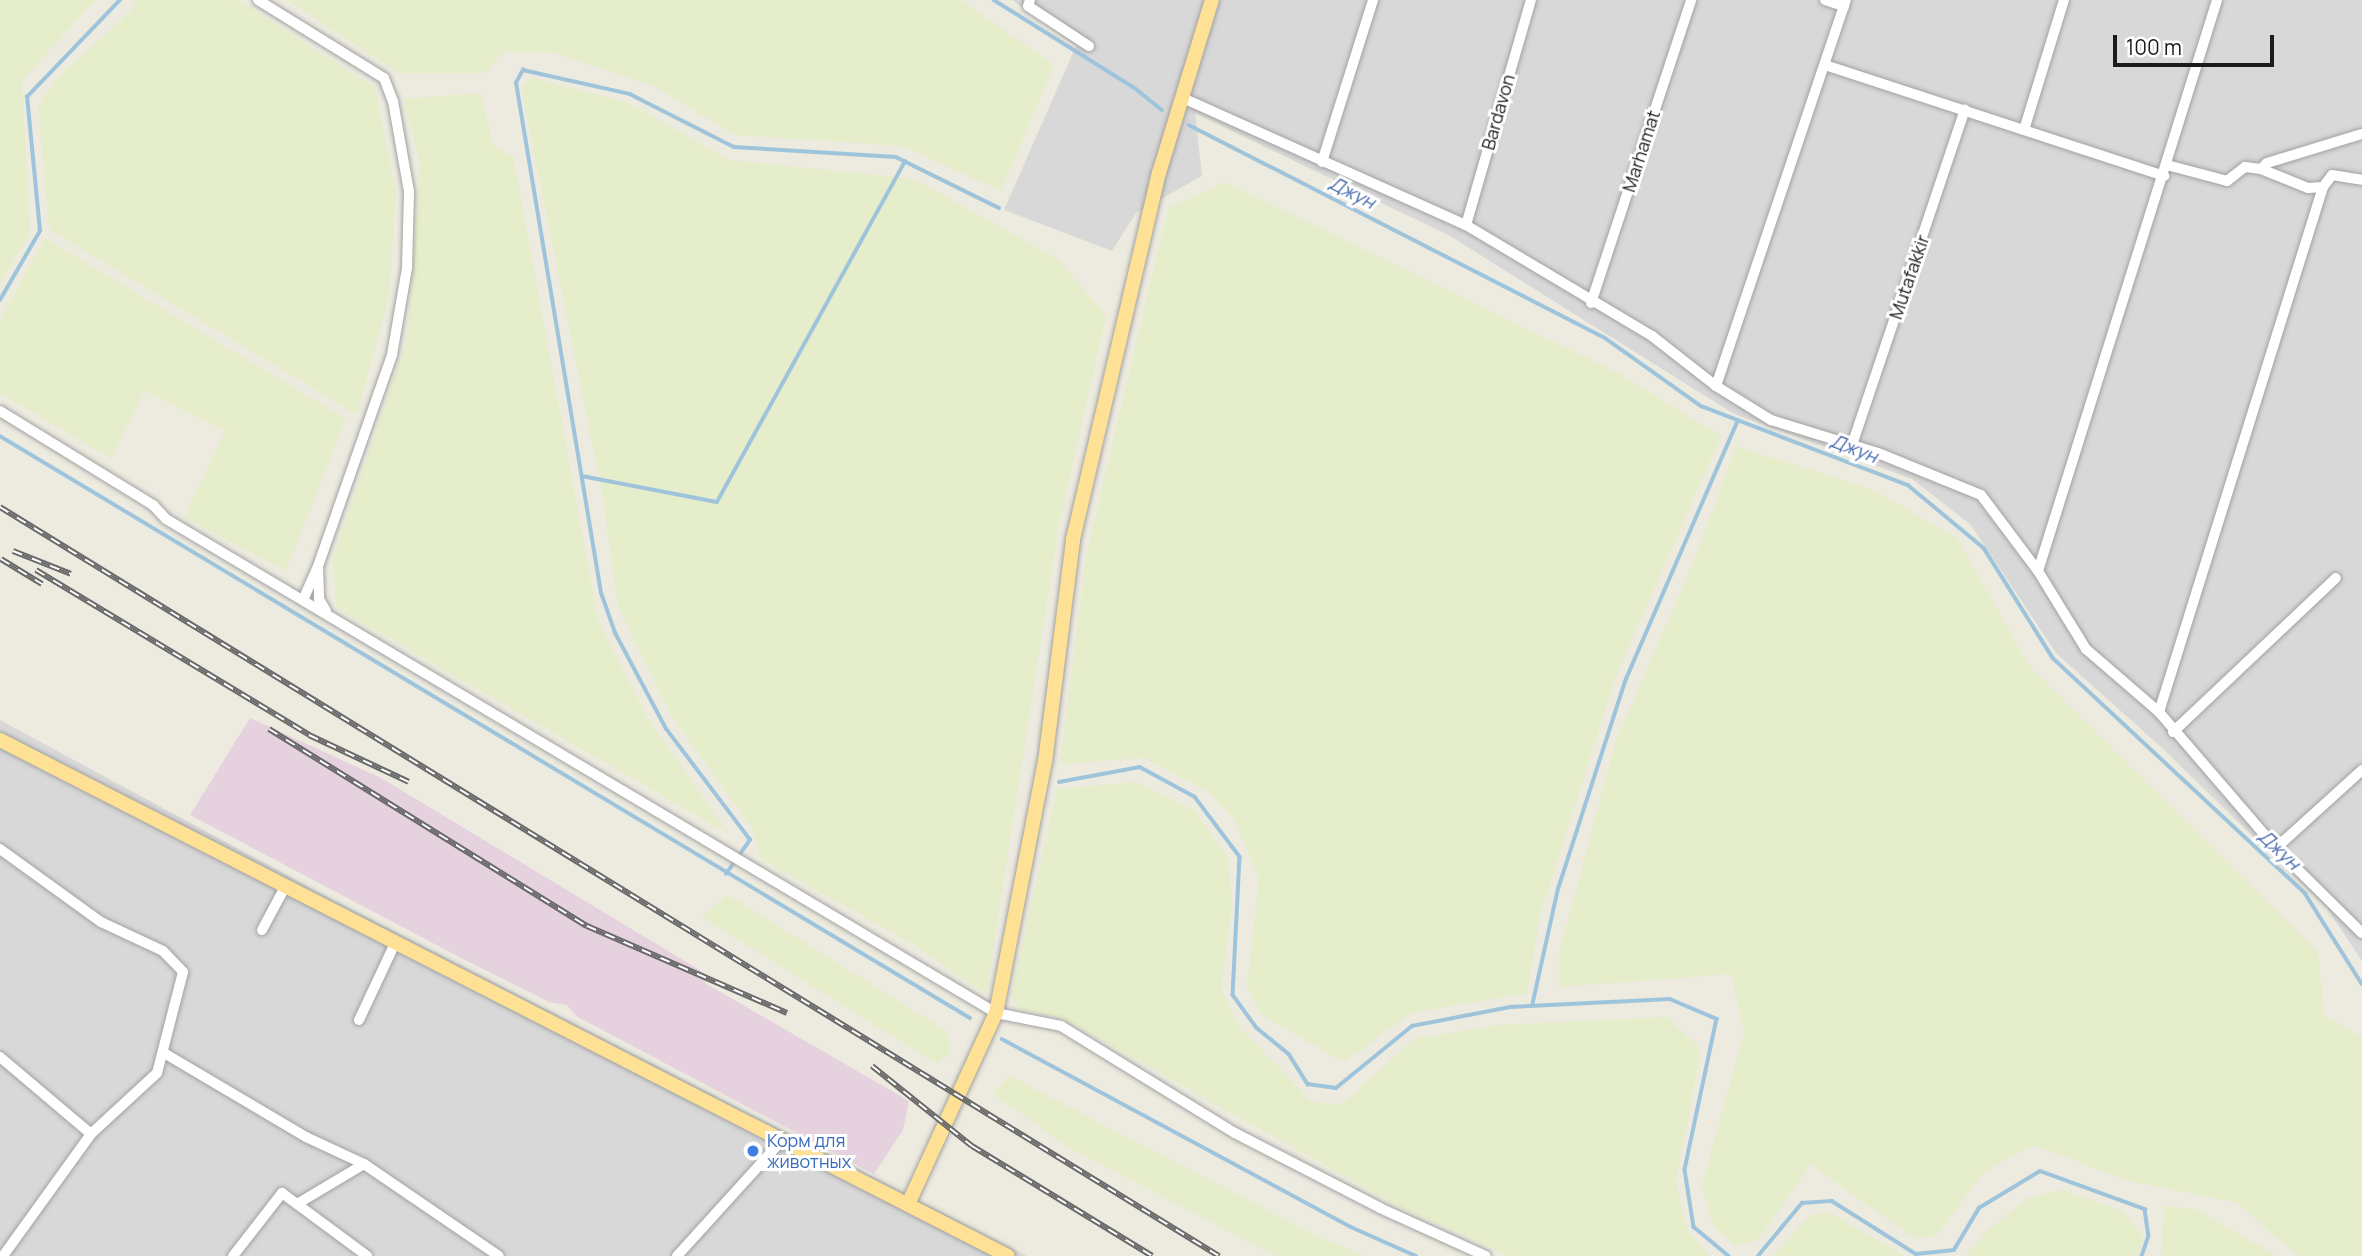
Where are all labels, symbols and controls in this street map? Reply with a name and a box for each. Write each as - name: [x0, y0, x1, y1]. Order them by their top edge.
- scale bar: [2117, 21, 2278, 65]
- text: 100 m: [2126, 33, 2182, 61]
- street label: Bardavon: [1477, 72, 1519, 152]
- street label: Marhamat: [1618, 107, 1664, 195]
- water label: Джун: [1325, 172, 1379, 214]
- street label: Mutafakkir: [1885, 232, 1933, 322]
- water label: Джун: [1827, 430, 1881, 468]
- water label: Джун: [2253, 825, 2305, 875]
- place label: Корм для животных: [767, 1130, 851, 1172]
- marker: Корм для животных: [745, 1143, 761, 1159]

